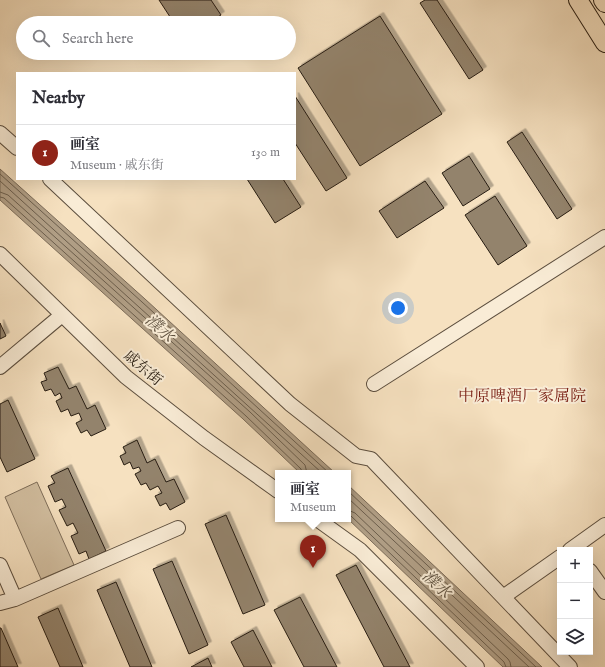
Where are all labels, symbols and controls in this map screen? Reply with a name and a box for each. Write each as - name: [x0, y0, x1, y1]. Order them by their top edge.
- search box: [16, 16, 296, 60]
- icon: search: [30, 27, 52, 49]
- text: Search here: [62, 29, 133, 48]
- text: Nearby: [32, 88, 85, 109]
- text: 画室: [70, 135, 100, 154]
- text: 1: [43, 144, 47, 161]
- text: 130 m: [251, 144, 280, 161]
- text: Museum · 戚东街: [70, 157, 164, 174]
- your location: [388, 298, 408, 318]
- water label: 濮水: [140, 311, 179, 348]
- street label: 戚东街: [120, 346, 166, 390]
- district label: 中原啤酒厂家属院: [458, 387, 586, 407]
- popup: [275, 470, 351, 522]
- text: 画室: [290, 480, 320, 499]
- text: Museum: [290, 499, 336, 516]
- pin: 1: [300, 535, 326, 568]
- map controls: [557, 547, 593, 655]
- button: +: [557, 547, 593, 583]
- water label: 濮水: [417, 567, 456, 605]
- button: −: [557, 583, 593, 619]
- button: layers: [557, 619, 593, 655]

